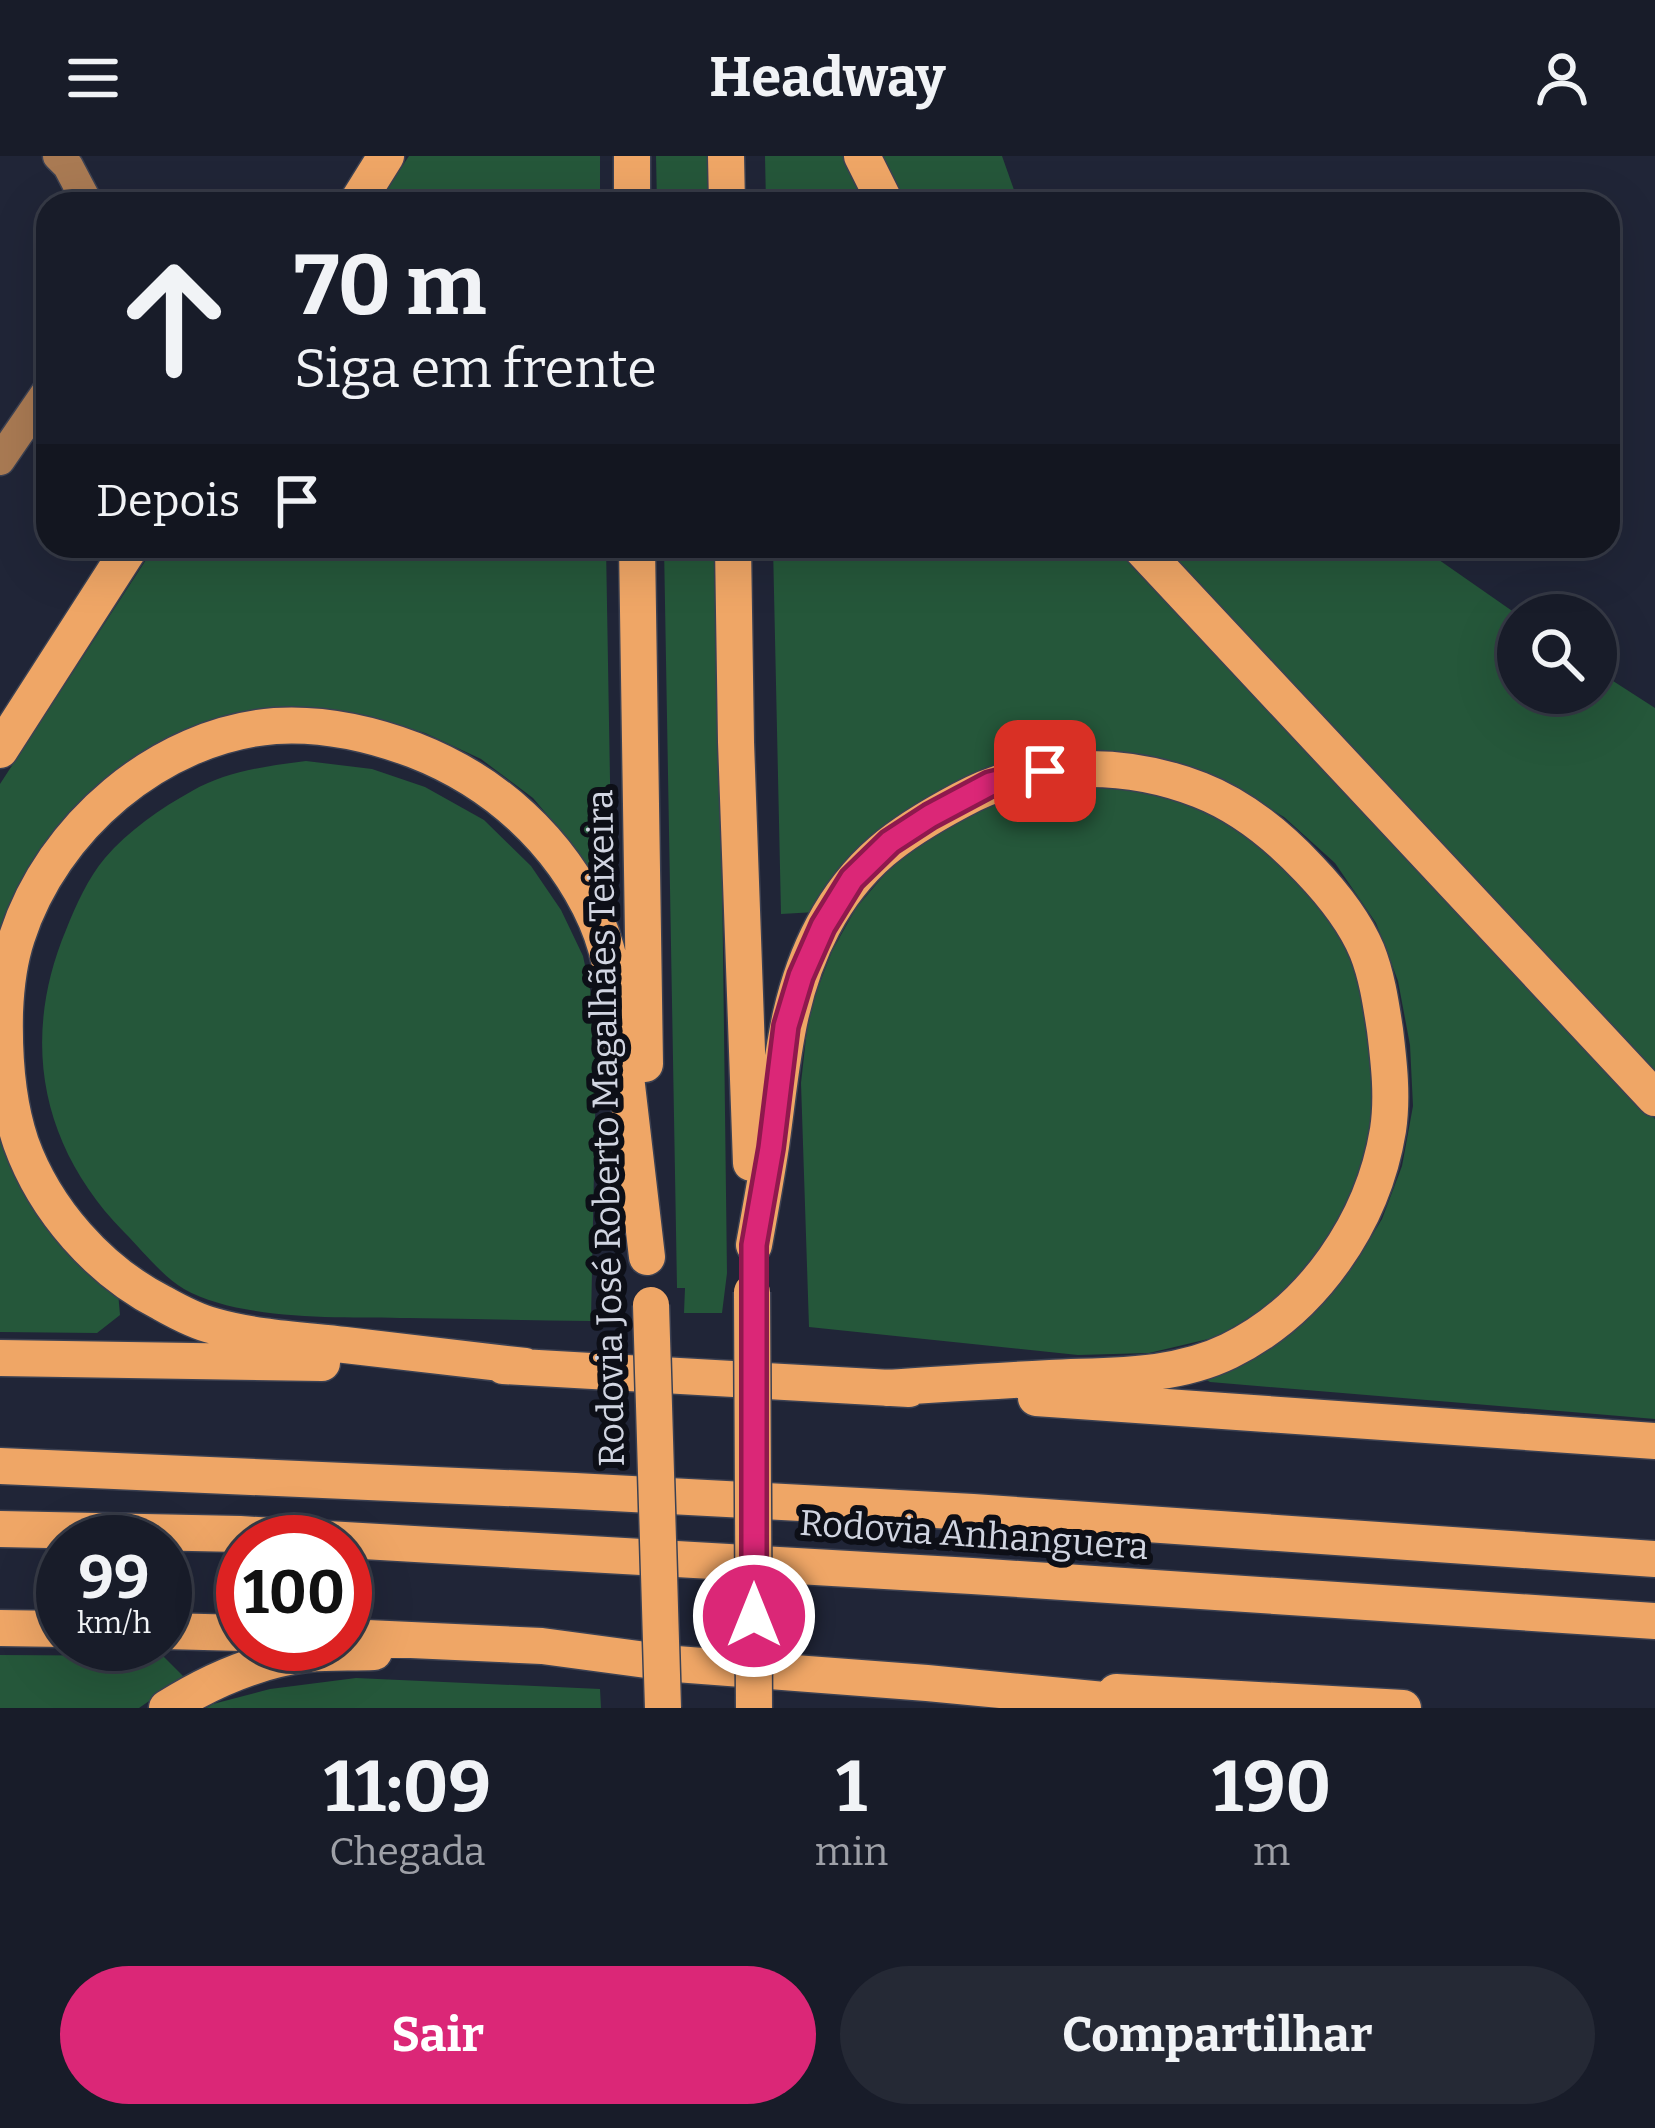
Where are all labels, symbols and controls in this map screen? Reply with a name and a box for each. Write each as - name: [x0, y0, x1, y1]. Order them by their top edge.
- icon: menu: [60, 45, 126, 111]
- icon: person: [1529, 45, 1595, 111]
- text: Headway: [709, 46, 946, 110]
- text: 70 m: [294, 235, 486, 336]
- icon: ahead: [96, 240, 252, 396]
- text: Siga em frente: [294, 337, 657, 401]
- icon: arrive: [264, 468, 330, 534]
- text: Depois: [96, 474, 240, 528]
- map controls: [1497, 594, 1617, 714]
- button: search: [1497, 594, 1617, 714]
- pin: [994, 720, 1096, 822]
- icon: arrive: [1012, 738, 1078, 804]
- street label: Rodovia José Roberto Magalhães Teixeira: [578, 789, 634, 1467]
- street label: Rodovia Anhanguera: [798, 1501, 1150, 1569]
- speed limit sign: 100: [216, 1515, 372, 1671]
- text: 99: [79, 1542, 149, 1614]
- position arrow: [691, 1553, 817, 1679]
- text: km/h: [77, 1605, 151, 1641]
- text: 11:09: [324, 1744, 491, 1830]
- text: 1: [836, 1744, 867, 1830]
- text: 190: [1212, 1744, 1331, 1830]
- text: Chegada: [329, 1829, 485, 1875]
- text: min: [815, 1829, 888, 1875]
- text: m: [1253, 1829, 1290, 1875]
- button: Sair: [60, 1966, 816, 2104]
- button: Compartilhar: [840, 1966, 1595, 2104]

